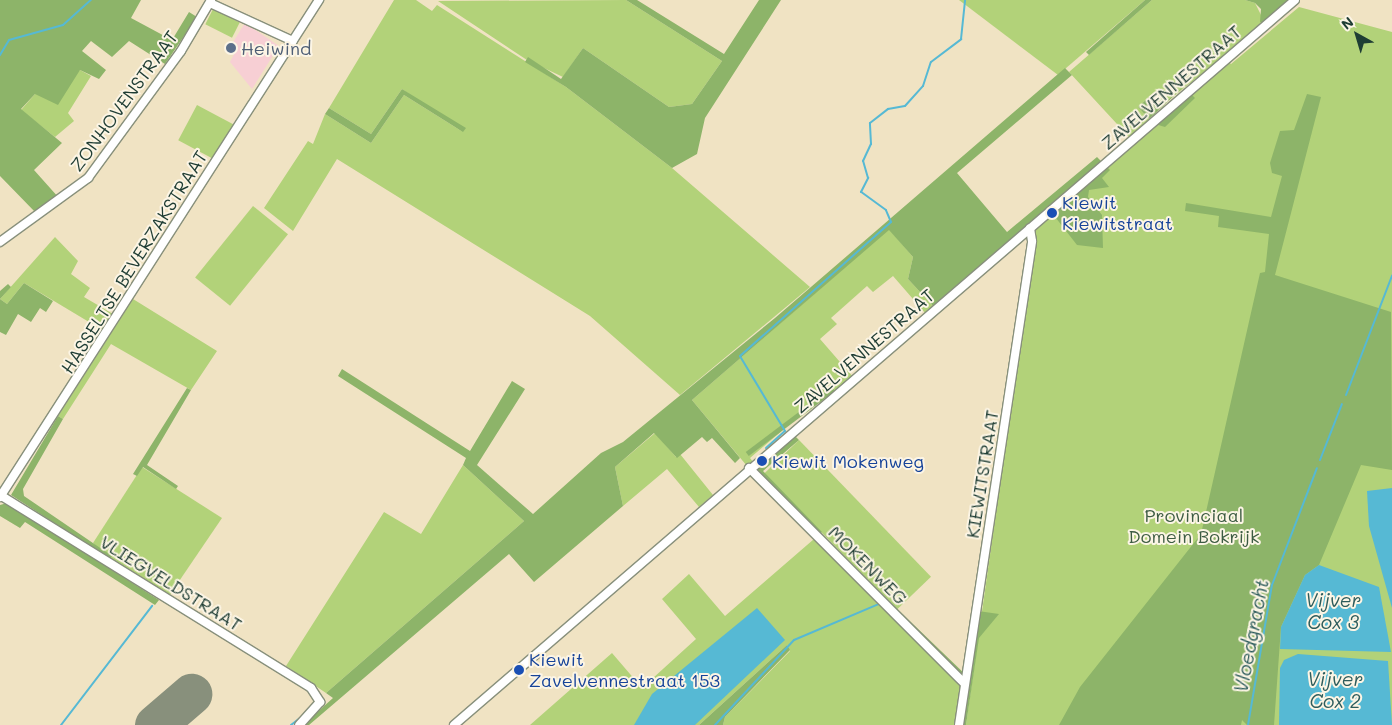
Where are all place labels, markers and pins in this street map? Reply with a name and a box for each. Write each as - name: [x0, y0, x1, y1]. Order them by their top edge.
- place label: Heiwind: [241, 37, 311, 59]
- marker: Heiwind: [225, 42, 237, 54]
- place label: Kiewit Kiewitstraat: [1062, 192, 1173, 234]
- marker: Kiewit Kiewitstraat: [1046, 207, 1058, 219]
- place label: Kiewit Mokenweg: [772, 450, 924, 472]
- marker: Kiewit Mokenweg: [756, 455, 768, 467]
- place label: Kiewit Zavelvennestraat 153: [529, 649, 720, 692]
- marker: Kiewit Zavelvennestraat 153: [513, 664, 525, 676]

